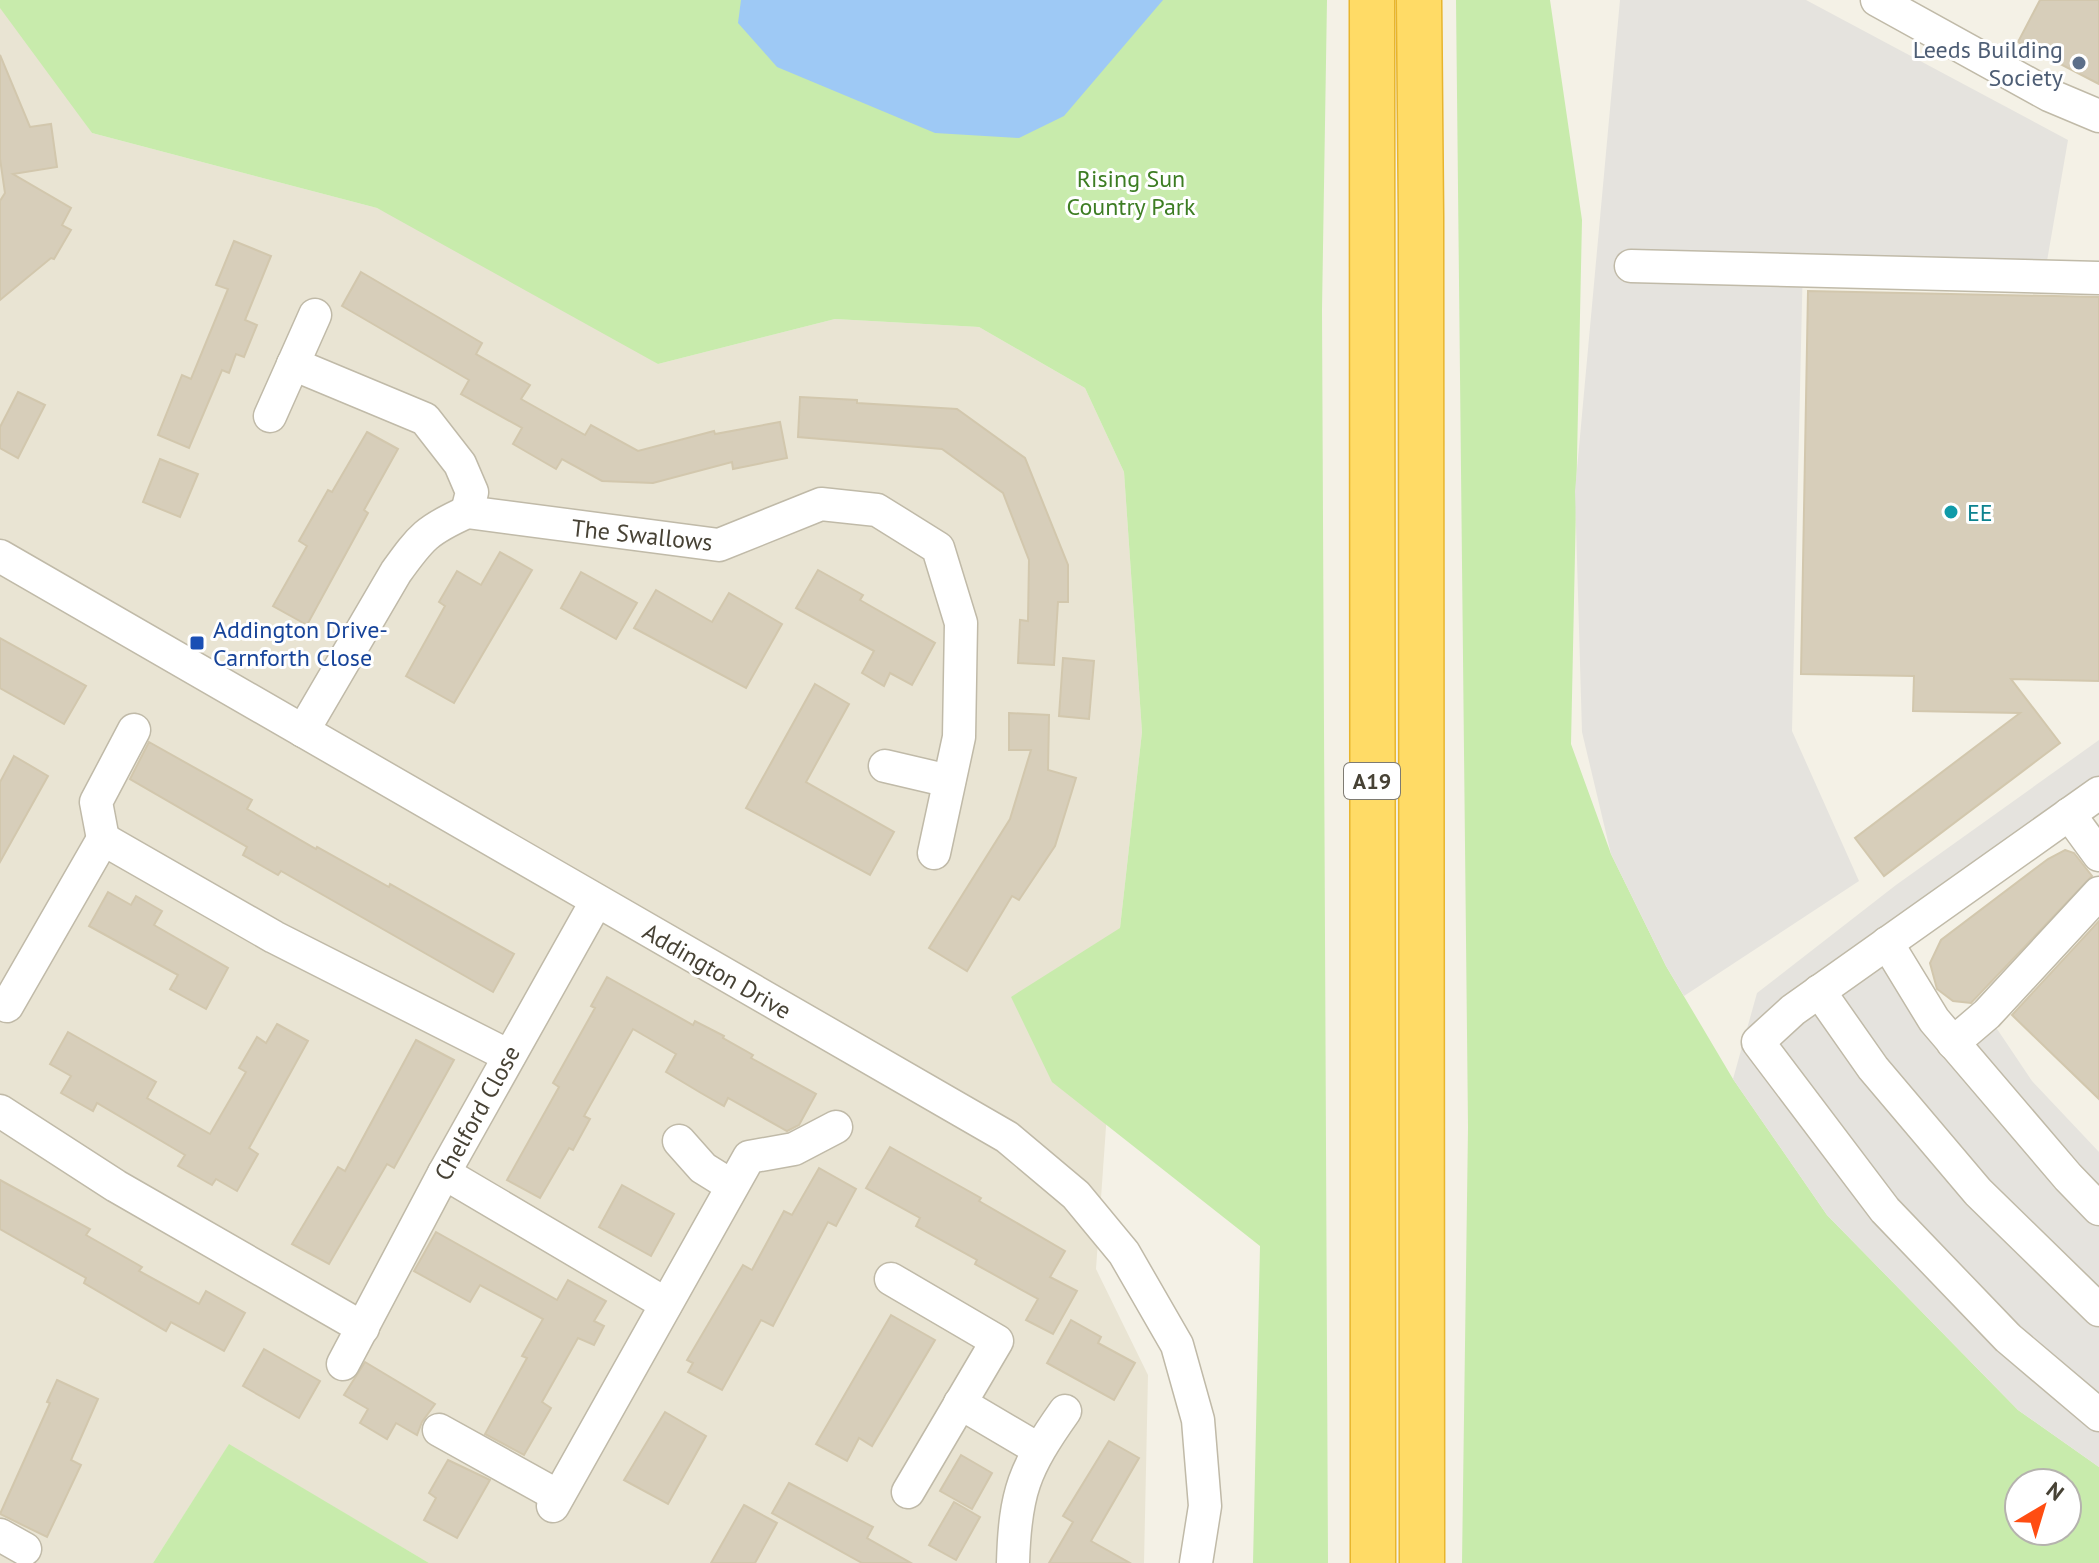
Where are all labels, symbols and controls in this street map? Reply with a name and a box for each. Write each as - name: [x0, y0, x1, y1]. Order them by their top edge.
- place label: Leeds Building Society: [1913, 34, 2063, 93]
- marker: Leeds Building Society: [2070, 54, 2088, 72]
- park label: Rising Sun Country Park: [1067, 163, 1196, 222]
- place label: EE: [1967, 497, 1993, 528]
- marker: EE: [1942, 503, 1960, 521]
- street label: The Swallows: [570, 512, 714, 558]
- place label: Addington Drive- Carnforth Close: [213, 614, 388, 673]
- marker: Addington Drive- Carnforth Close: [188, 634, 206, 652]
- road number: A19: [1344, 763, 1400, 799]
- street label: Addington Drive: [637, 916, 797, 1026]
- street label: Chelford Close: [427, 1040, 527, 1186]
- north arrow: [2003, 1467, 2083, 1547]
- text: N: [2041, 1476, 2070, 1507]

